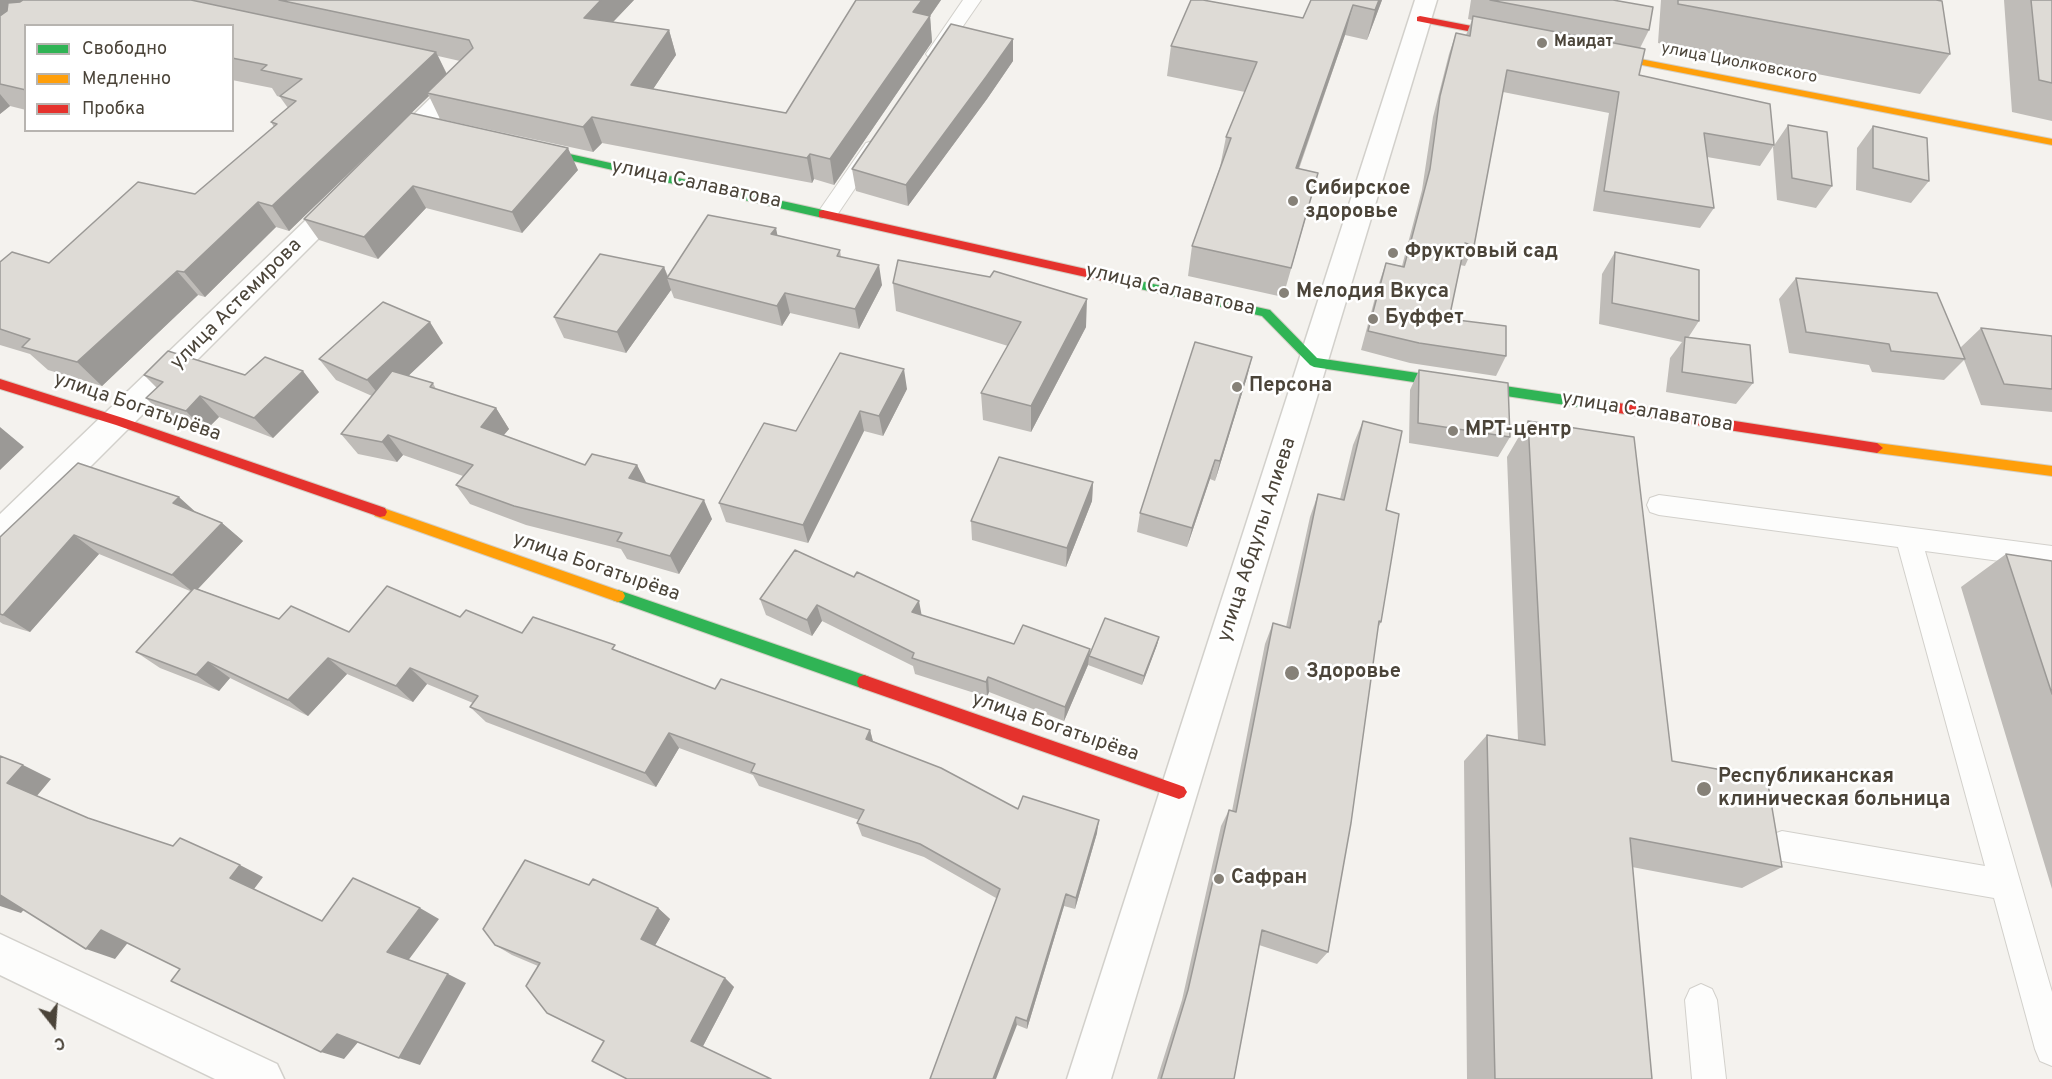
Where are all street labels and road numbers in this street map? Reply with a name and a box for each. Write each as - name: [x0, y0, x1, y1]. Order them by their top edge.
- street label: улица Циолковского: [1659, 39, 1819, 89]
- street label: улица Салаватова: [609, 155, 783, 215]
- street label: улица Астемирова: [166, 234, 308, 376]
- street label: улица Салаватова: [1083, 260, 1257, 322]
- street label: улица Богатырёва: [50, 368, 224, 448]
- street label: улица Салаватова: [1560, 388, 1734, 438]
- street label: улица Абдулы Алиева: [1214, 435, 1302, 645]
- street label: улица Богатырёва: [509, 528, 683, 608]
- street label: улица Богатырёва: [968, 688, 1142, 768]

